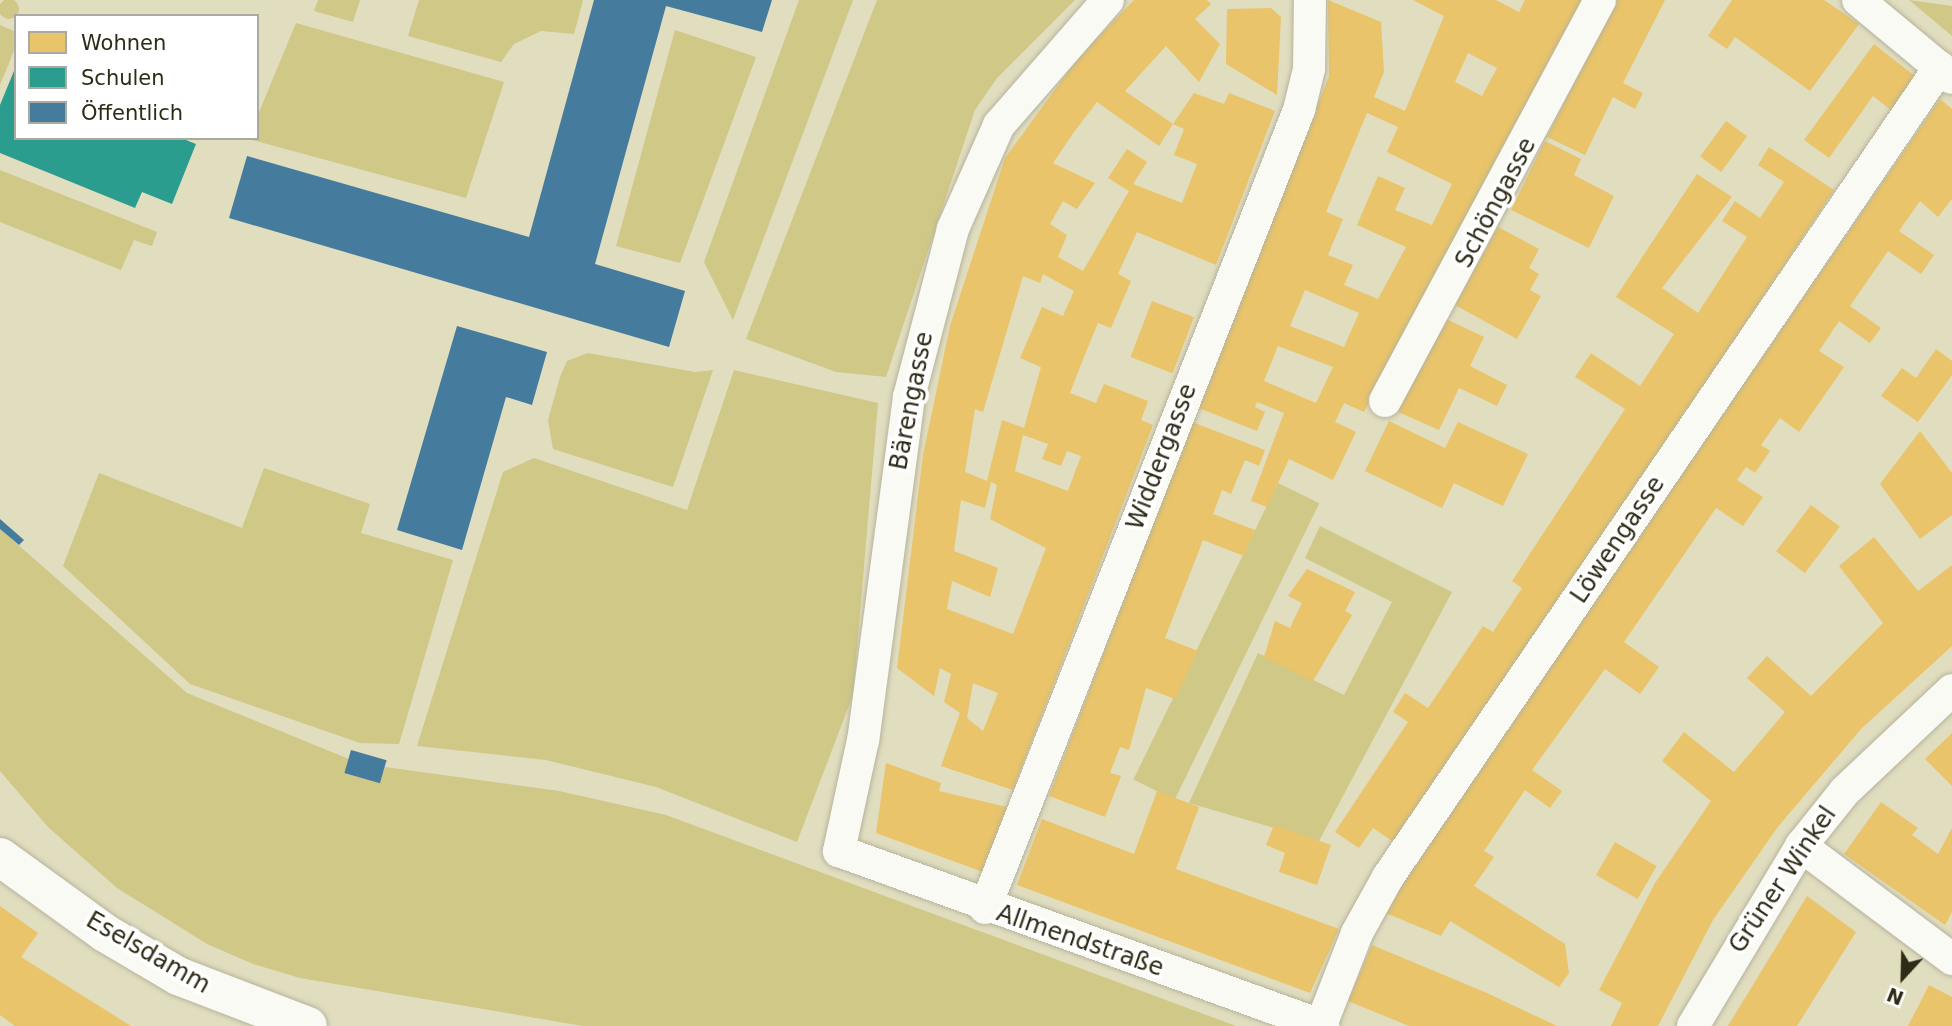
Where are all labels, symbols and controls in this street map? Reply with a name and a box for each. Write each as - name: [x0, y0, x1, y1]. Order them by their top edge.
- legend: [14, 14, 259, 140]
- text: Wohnen: [81, 31, 166, 55]
- text: Schulen: [81, 66, 165, 90]
- text: Öffentlich: [81, 101, 183, 125]
- street label: Schöngasse: [1450, 133, 1542, 273]
- street label: Bärengasse: [884, 329, 940, 473]
- street label: Widdergasse: [1121, 380, 1203, 534]
- street label: Löwengasse: [1565, 471, 1671, 609]
- street label: Grüner Winkel: [1723, 801, 1843, 959]
- street label: Allmendstraße: [993, 899, 1167, 983]
- street label: Eselsdamm: [81, 906, 215, 1000]
- north arrow: [1868, 942, 1938, 1012]
- text: N: [1884, 983, 1907, 1010]

